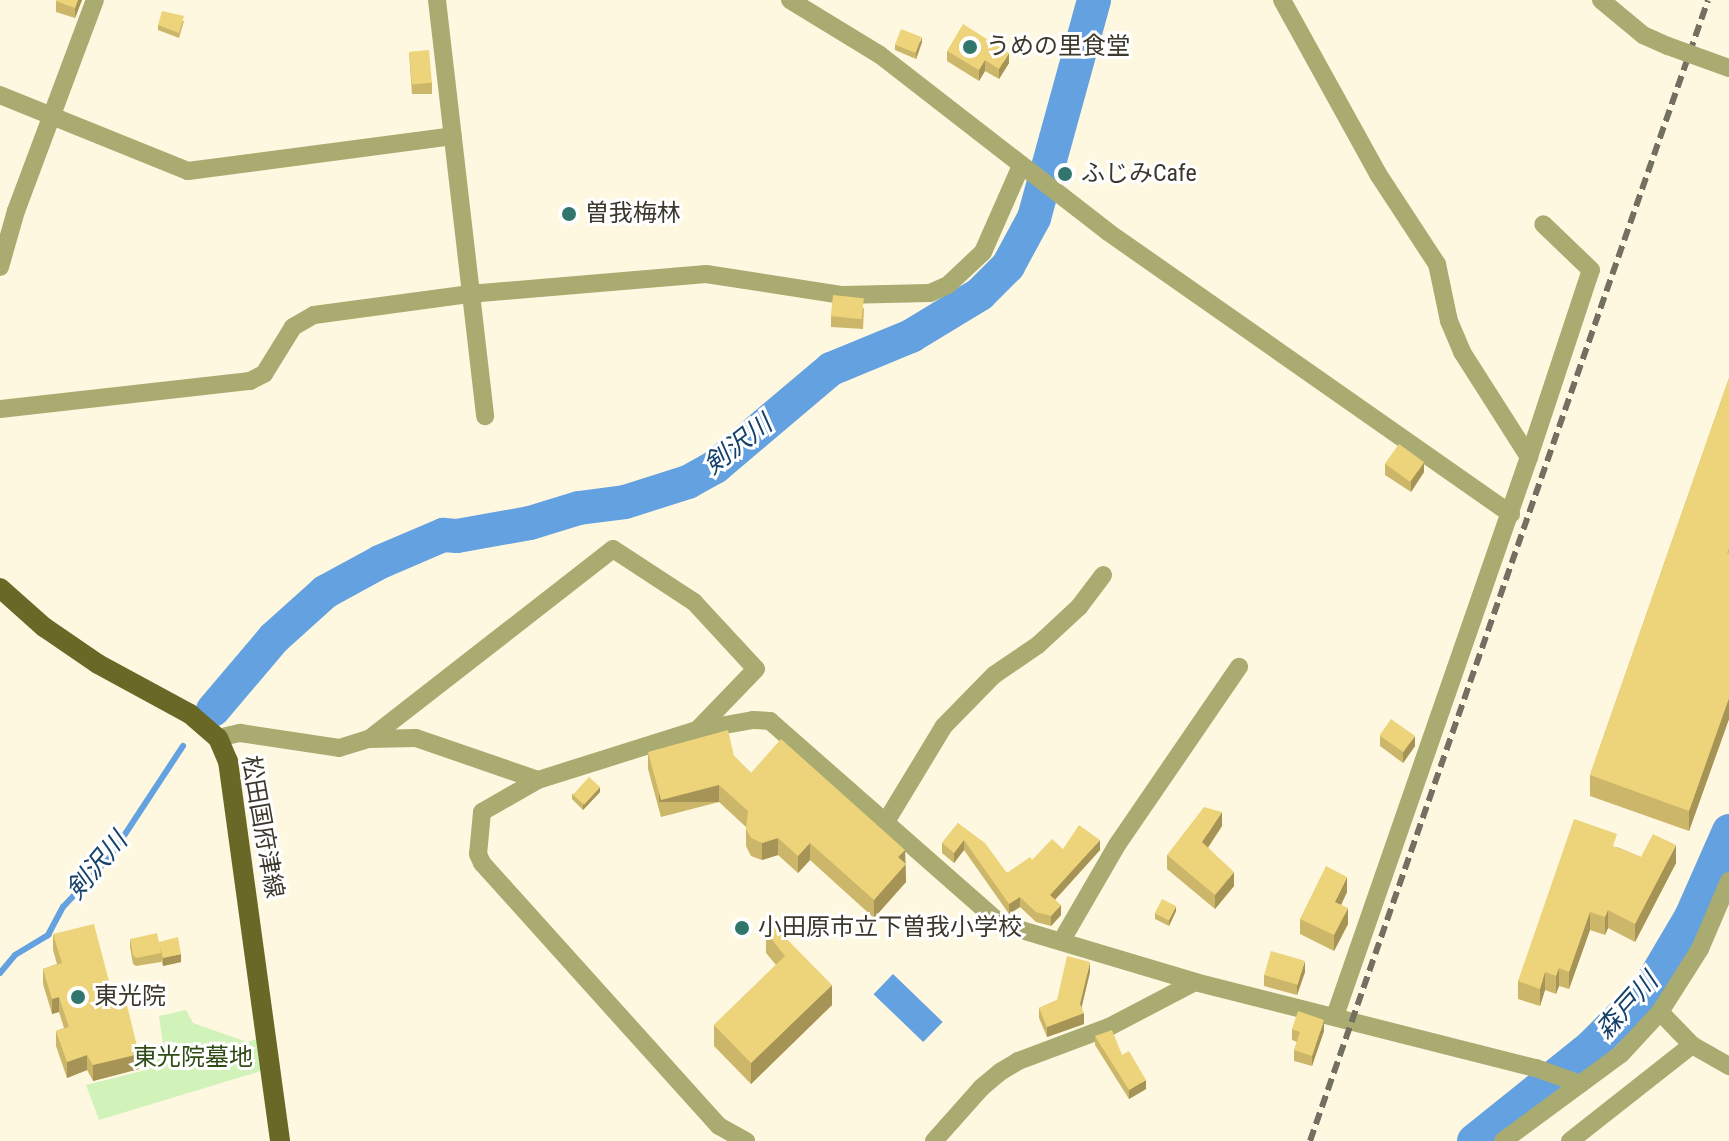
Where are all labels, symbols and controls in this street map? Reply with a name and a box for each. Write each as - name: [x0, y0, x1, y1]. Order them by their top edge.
- place label: うめの里食堂: [986, 33, 1130, 61]
- marker: うめの里食堂: [961, 38, 979, 56]
- place label: ふじみCafe: [1081, 160, 1197, 188]
- marker: ふじみCafe: [1056, 165, 1074, 183]
- place label: 曽我梅林: [585, 200, 681, 228]
- marker: 曽我梅林: [560, 205, 578, 223]
- water label: 剣沢川: [698, 409, 778, 481]
- street label: 松田国府津線: [235, 754, 289, 900]
- water label: 剣沢川: [60, 826, 134, 906]
- place label: 小田原市立下曽我小学校: [758, 914, 1022, 942]
- marker: 小田原市立下曽我小学校: [733, 919, 751, 937]
- water label: 森戸川: [1589, 967, 1665, 1045]
- place label: 東光院: [94, 983, 166, 1011]
- marker: 東光院: [69, 988, 87, 1006]
- park label: 東光院墓地: [133, 1044, 253, 1072]

